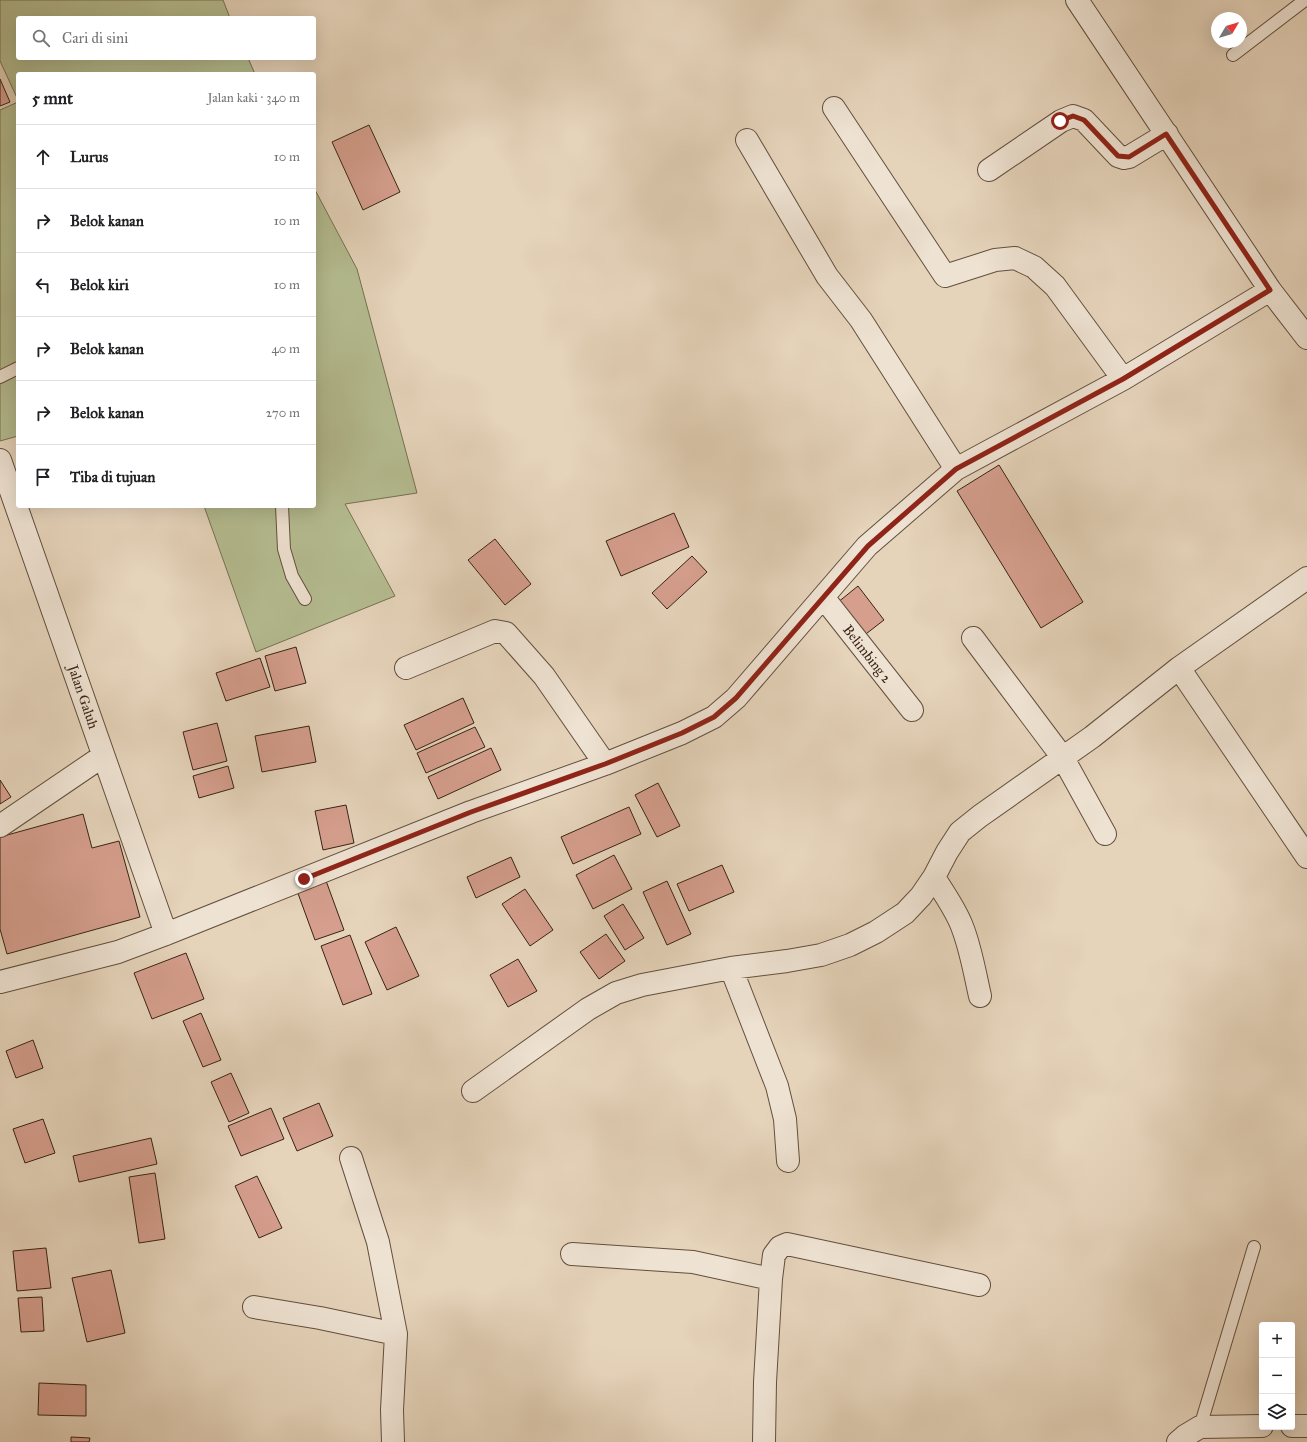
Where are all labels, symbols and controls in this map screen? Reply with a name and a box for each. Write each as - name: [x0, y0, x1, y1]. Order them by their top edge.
- north arrow: [1211, 12, 1247, 48]
- search box: [16, 16, 316, 60]
- icon: search: [30, 27, 52, 49]
- text: Cari di sini: [62, 29, 128, 47]
- text: 5 mnt: [32, 88, 73, 109]
- text: Jalan kaki · 340 m: [207, 90, 300, 106]
- route start: [1051, 112, 1069, 130]
- icon: ahead: [32, 146, 54, 168]
- text: Lurus: [70, 148, 108, 166]
- text: 10 m: [274, 149, 300, 165]
- icon: right: [32, 210, 54, 232]
- text: Belok kanan: [70, 212, 144, 230]
- text: 10 m: [274, 213, 300, 229]
- icon: left: [32, 274, 54, 296]
- text: Belok kiri: [70, 276, 129, 294]
- text: 10 m: [274, 277, 300, 293]
- icon: right: [32, 338, 54, 360]
- text: Belok kanan: [70, 340, 144, 358]
- text: 40 m: [271, 341, 300, 357]
- icon: right: [32, 402, 54, 424]
- text: Belok kanan: [70, 404, 144, 422]
- text: 270 m: [266, 405, 300, 421]
- icon: arrive: [32, 466, 54, 488]
- text: Tiba di tujuan: [70, 468, 155, 486]
- street label: Belimbing 2: [839, 622, 895, 687]
- street label: Jalan Galuh: [63, 661, 102, 732]
- route end: [295, 870, 313, 888]
- map controls: [1259, 1322, 1295, 1430]
- button: +: [1259, 1322, 1295, 1358]
- button: −: [1259, 1358, 1295, 1394]
- button: layers: [1259, 1394, 1295, 1430]

